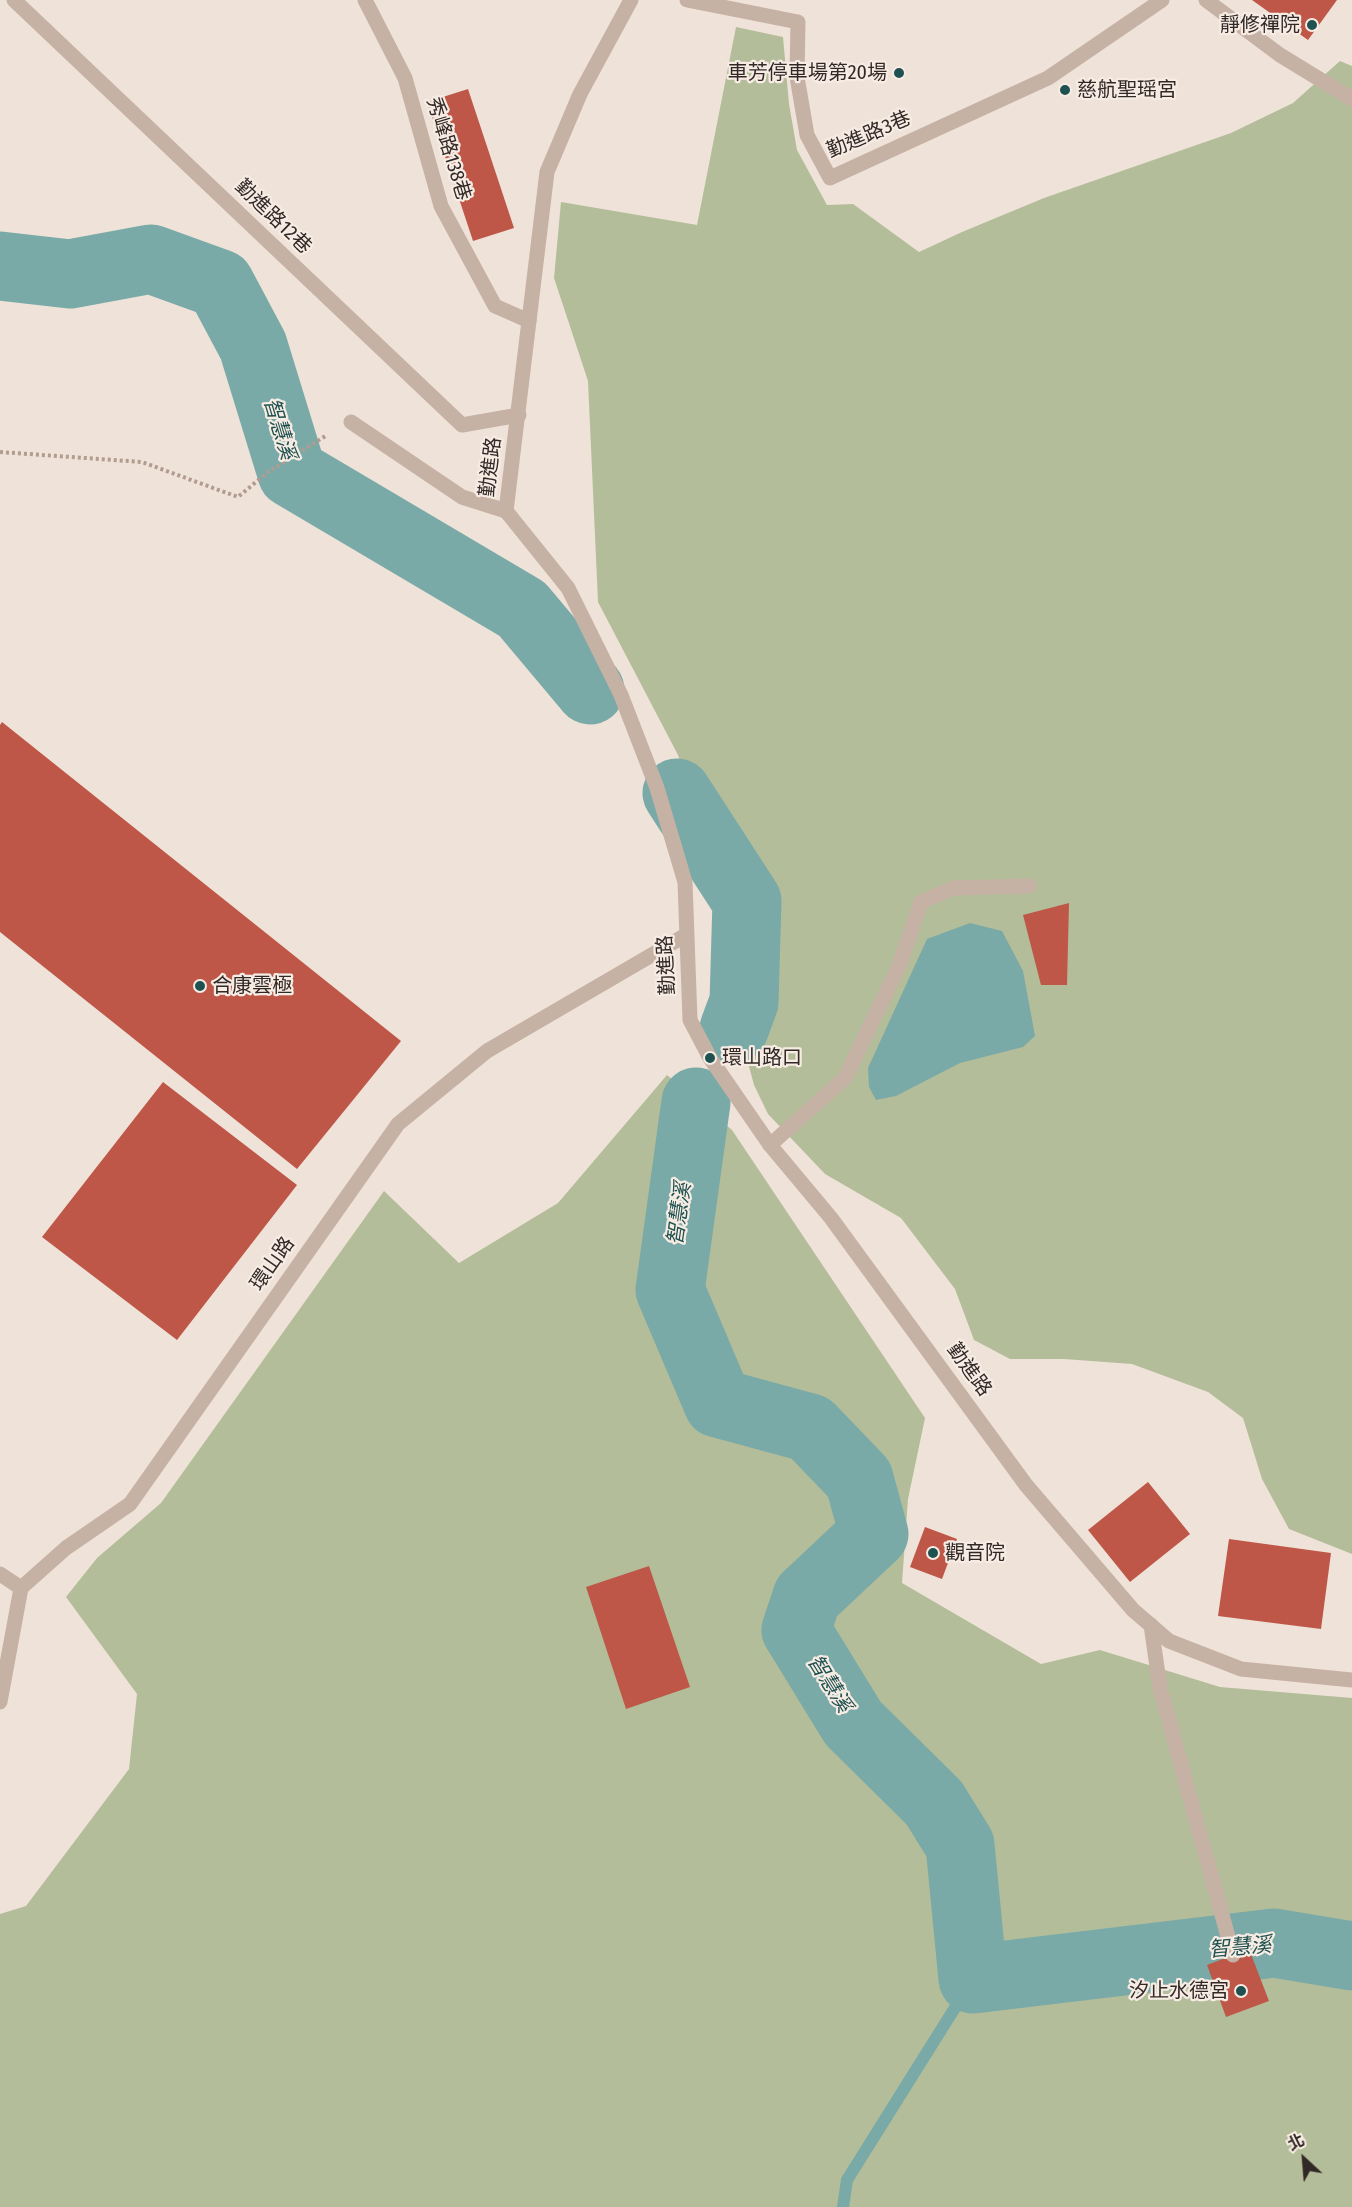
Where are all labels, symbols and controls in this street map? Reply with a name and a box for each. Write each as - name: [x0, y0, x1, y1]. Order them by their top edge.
- place label: 靜修禪院: [1220, 13, 1300, 37]
- marker: 靜修禪院: [1305, 18, 1319, 32]
- place label: 車芳停車場第20場: [728, 61, 887, 85]
- marker: 車芳停車場第20場: [892, 66, 906, 80]
- place label: 慈航聖瑶宮: [1077, 78, 1177, 102]
- marker: 慈航聖瑶宮: [1058, 83, 1072, 97]
- street label: 秀峰路138巷: [421, 94, 475, 204]
- street label: 勤進路3巷: [823, 107, 915, 163]
- street label: 勤進路12巷: [230, 175, 316, 259]
- water label: 智慧溪: [258, 395, 300, 463]
- street label: 勤進路: [475, 436, 507, 498]
- street label: 勤進路: [653, 934, 681, 996]
- place label: 合康雲極: [212, 974, 292, 998]
- marker: 合康雲極: [193, 979, 207, 993]
- place label: 環山路口: [722, 1046, 802, 1070]
- marker: 環山路口: [703, 1051, 717, 1065]
- water label: 智慧溪: [663, 1181, 697, 1247]
- street label: 環山路: [246, 1233, 300, 1295]
- street label: 勤進路: [942, 1339, 996, 1401]
- place label: 觀音院: [945, 1541, 1005, 1565]
- marker: 觀音院: [926, 1546, 940, 1560]
- water label: 智慧溪: [802, 1651, 856, 1717]
- water label: 智慧溪: [1208, 1933, 1272, 1963]
- place label: 汐止水德宮: [1129, 1979, 1229, 2003]
- marker: 汐止水德宮: [1234, 1984, 1248, 1998]
- north arrow: [1274, 2129, 1334, 2189]
- text: 北: [1285, 2130, 1307, 2154]

